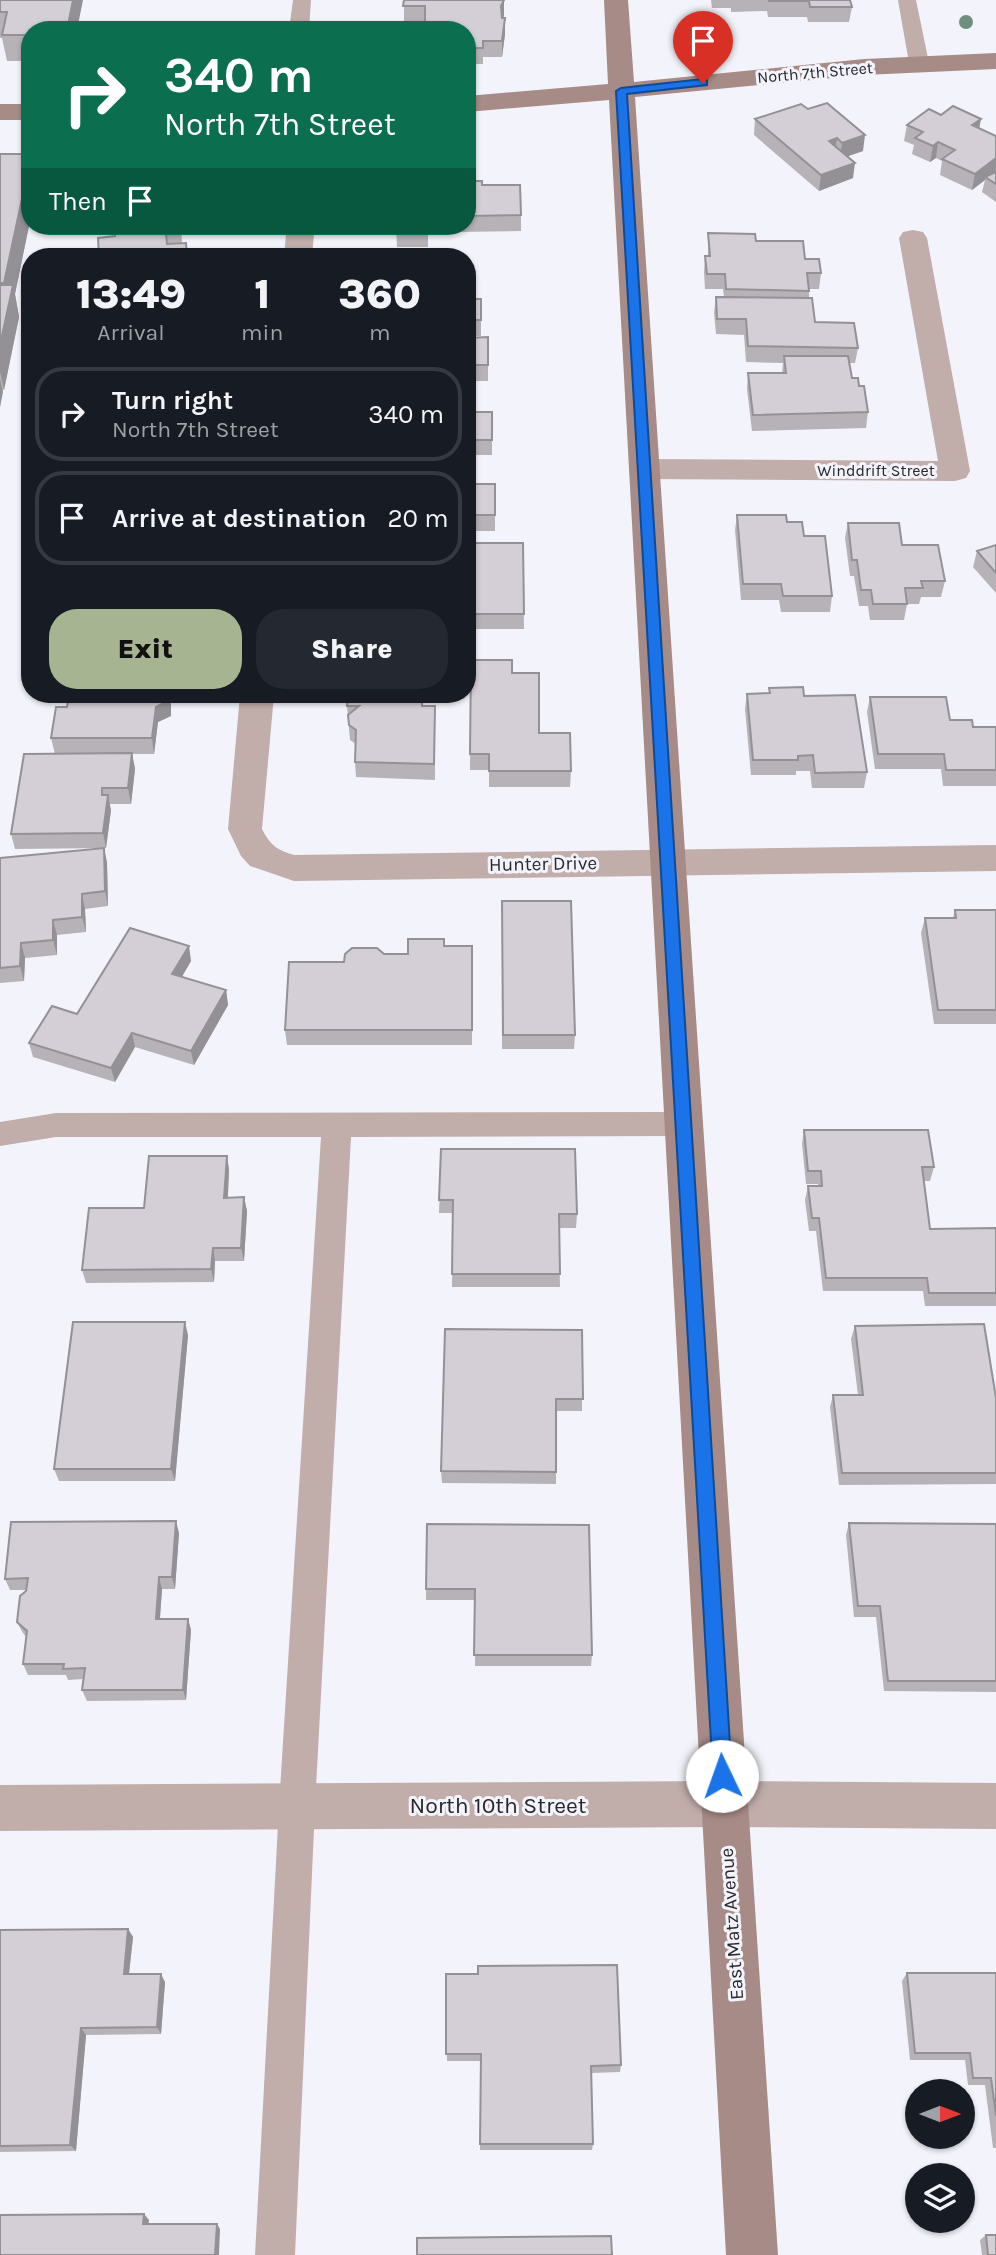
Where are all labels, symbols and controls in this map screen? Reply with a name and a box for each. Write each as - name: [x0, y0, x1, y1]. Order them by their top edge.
- pin: [673, 11, 733, 83]
- icon: arrive: [684, 22, 722, 60]
- text: 340 m: [164, 47, 314, 104]
- icon: right: [49, 49, 140, 140]
- street label: North 7th Street: [757, 58, 874, 87]
- text: North 7th Street: [164, 106, 396, 143]
- icon: arrive: [121, 182, 159, 220]
- text: Then: [49, 186, 107, 217]
- text: 13:49: [76, 269, 186, 319]
- text: 1: [254, 269, 270, 319]
- text: 360: [338, 269, 421, 319]
- text: Arrival: [97, 319, 165, 346]
- text: min: [241, 319, 283, 346]
- text: m: [369, 319, 390, 346]
- text: Turn right: [112, 385, 233, 416]
- icon: right: [53, 395, 91, 433]
- text: 340 m: [368, 399, 444, 430]
- text: North 7th Street: [112, 416, 279, 443]
- street label: Winddrift Street: [817, 461, 935, 480]
- icon: arrive: [53, 499, 91, 537]
- text: Arrive at destination: [112, 503, 366, 534]
- text: 20 m: [387, 503, 448, 534]
- button: Exit: [49, 609, 242, 689]
- button: Share: [256, 609, 448, 689]
- street label: Hunter Drive: [489, 852, 597, 876]
- position arrow: [685, 1739, 759, 1813]
- street label: North 10th Street: [410, 1792, 587, 1819]
- street label: East Matz Avenue: [716, 1847, 748, 2001]
- north arrow: [905, 2079, 975, 2149]
- map controls: [905, 2079, 975, 2233]
- button: layers: [905, 2163, 975, 2233]

